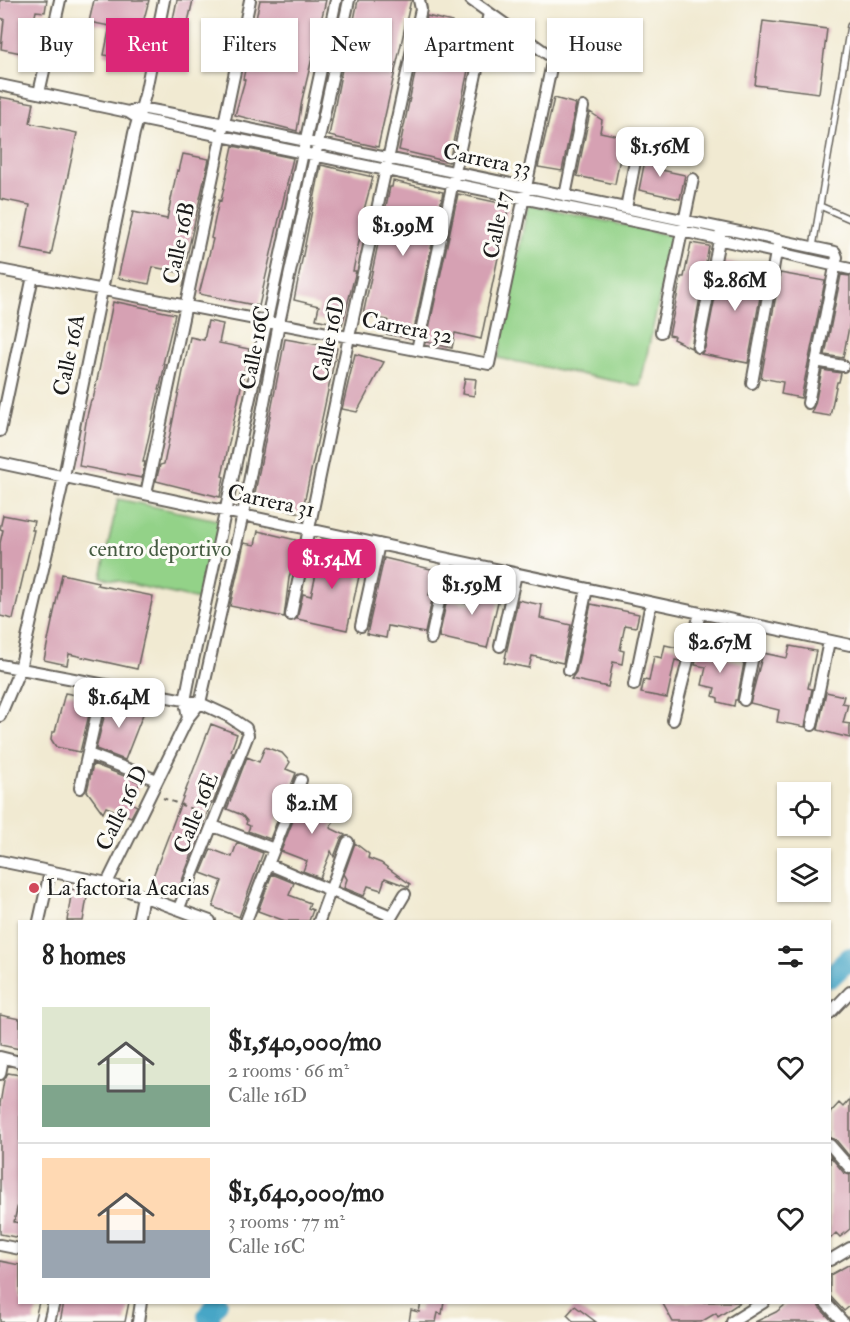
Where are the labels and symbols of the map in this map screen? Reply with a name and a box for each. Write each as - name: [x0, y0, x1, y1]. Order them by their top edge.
- pin: $1.56M: [611, 127, 709, 178]
- street label: Carrera 33: [440, 137, 534, 183]
- street label: Calle 17: [477, 189, 517, 261]
- street label: Calle 16B: [157, 199, 201, 287]
- pin: $1.99M: [354, 206, 452, 257]
- pin: $2.86M: [686, 261, 784, 312]
- street label: Calle 16D: [306, 294, 352, 384]
- street label: Calle 16C: [233, 304, 277, 392]
- street label: Carrera 32: [359, 305, 455, 351]
- street label: Calle 16A: [47, 312, 91, 398]
- street label: Carrera 31: [225, 478, 317, 524]
- park label: centro deportivo: [89, 535, 231, 564]
- pin: $1.54M: [283, 539, 381, 590]
- pin: $1.59M: [423, 565, 521, 616]
- pin: $2.67M: [671, 623, 769, 674]
- pin: $1.64M: [70, 678, 168, 729]
- street label: Calle 16 D: [89, 761, 155, 855]
- street label: Calle 16E: [167, 768, 225, 858]
- pin: $2.1M: [270, 784, 354, 835]
- place label: La factoria Acacias: [46, 874, 209, 902]
- marker: La factoria Acacias: [27, 881, 41, 895]

